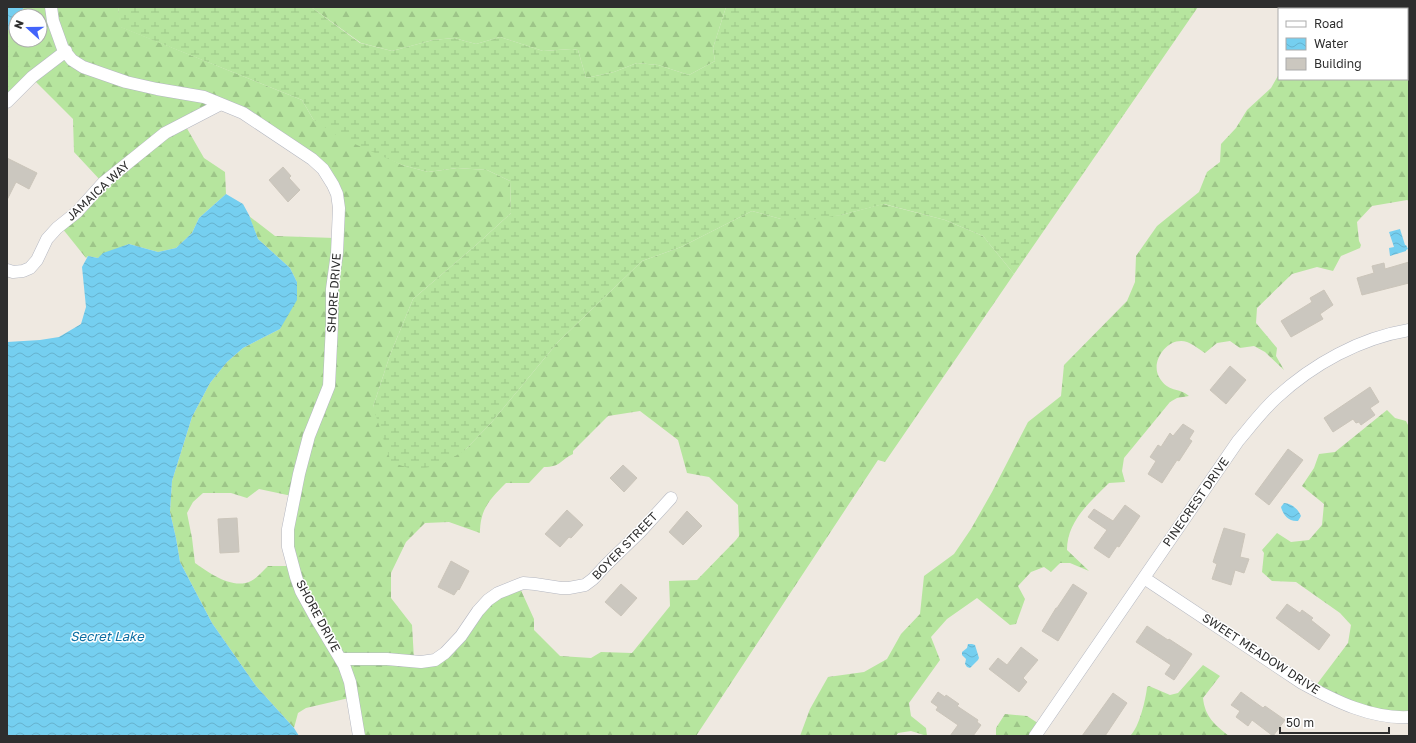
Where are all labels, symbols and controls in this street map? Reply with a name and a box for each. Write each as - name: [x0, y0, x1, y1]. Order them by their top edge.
- north arrow: [8, 8, 48, 48]
- legend: [1278, 8, 1408, 80]
- text: Road: [1314, 16, 1343, 31]
- text: N: [11, 18, 26, 30]
- text: Water: [1314, 36, 1348, 51]
- text: Building: [1314, 56, 1362, 71]
- street label: JAMAICA WAY: [63, 157, 133, 224]
- street label: SHORE DRIVE: [323, 253, 344, 333]
- street label: PINECREST DRIVE: [1159, 454, 1232, 549]
- street label: BOYER STREET: [589, 508, 661, 583]
- street label: SHORE DRIVE: [293, 577, 344, 655]
- street label: SWEET MEADOW DRIVE: [1200, 610, 1323, 697]
- water label: Secret Lake: [70, 628, 145, 644]
- scale bar: [1280, 709, 1389, 735]
- text: 50 m: [1286, 715, 1314, 730]

